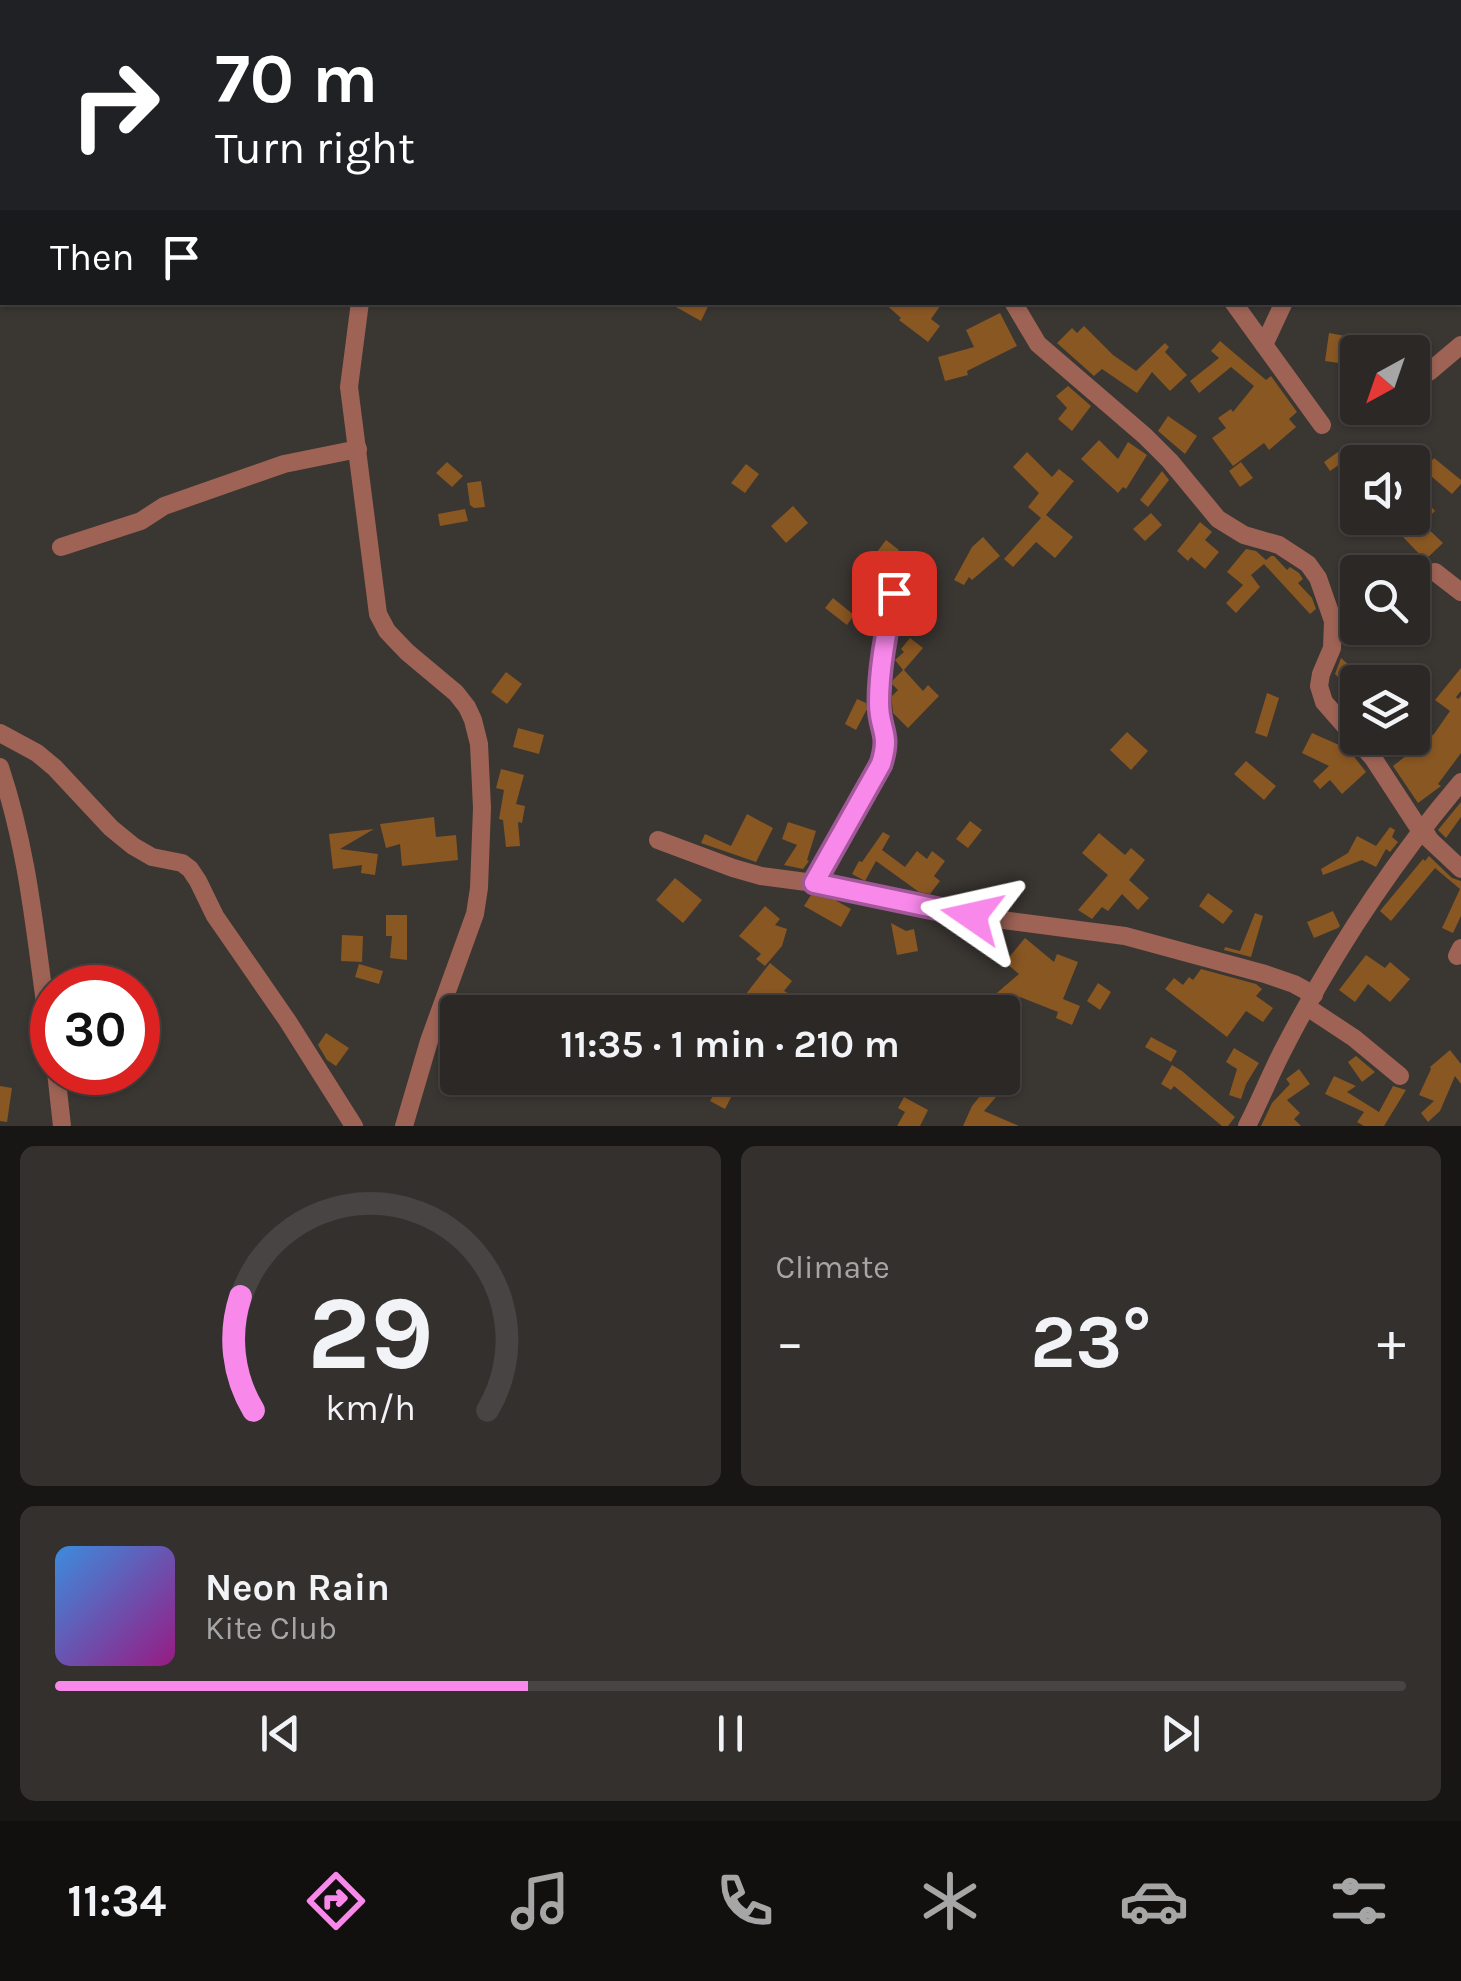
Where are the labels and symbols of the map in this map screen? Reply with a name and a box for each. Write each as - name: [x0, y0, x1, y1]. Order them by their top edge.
- north arrow: [1340, 335, 1430, 425]
- pin: [852, 551, 937, 636]
- position arrow: [920, 864, 1024, 968]
- speed limit sign: 30: [30, 965, 160, 1095]

